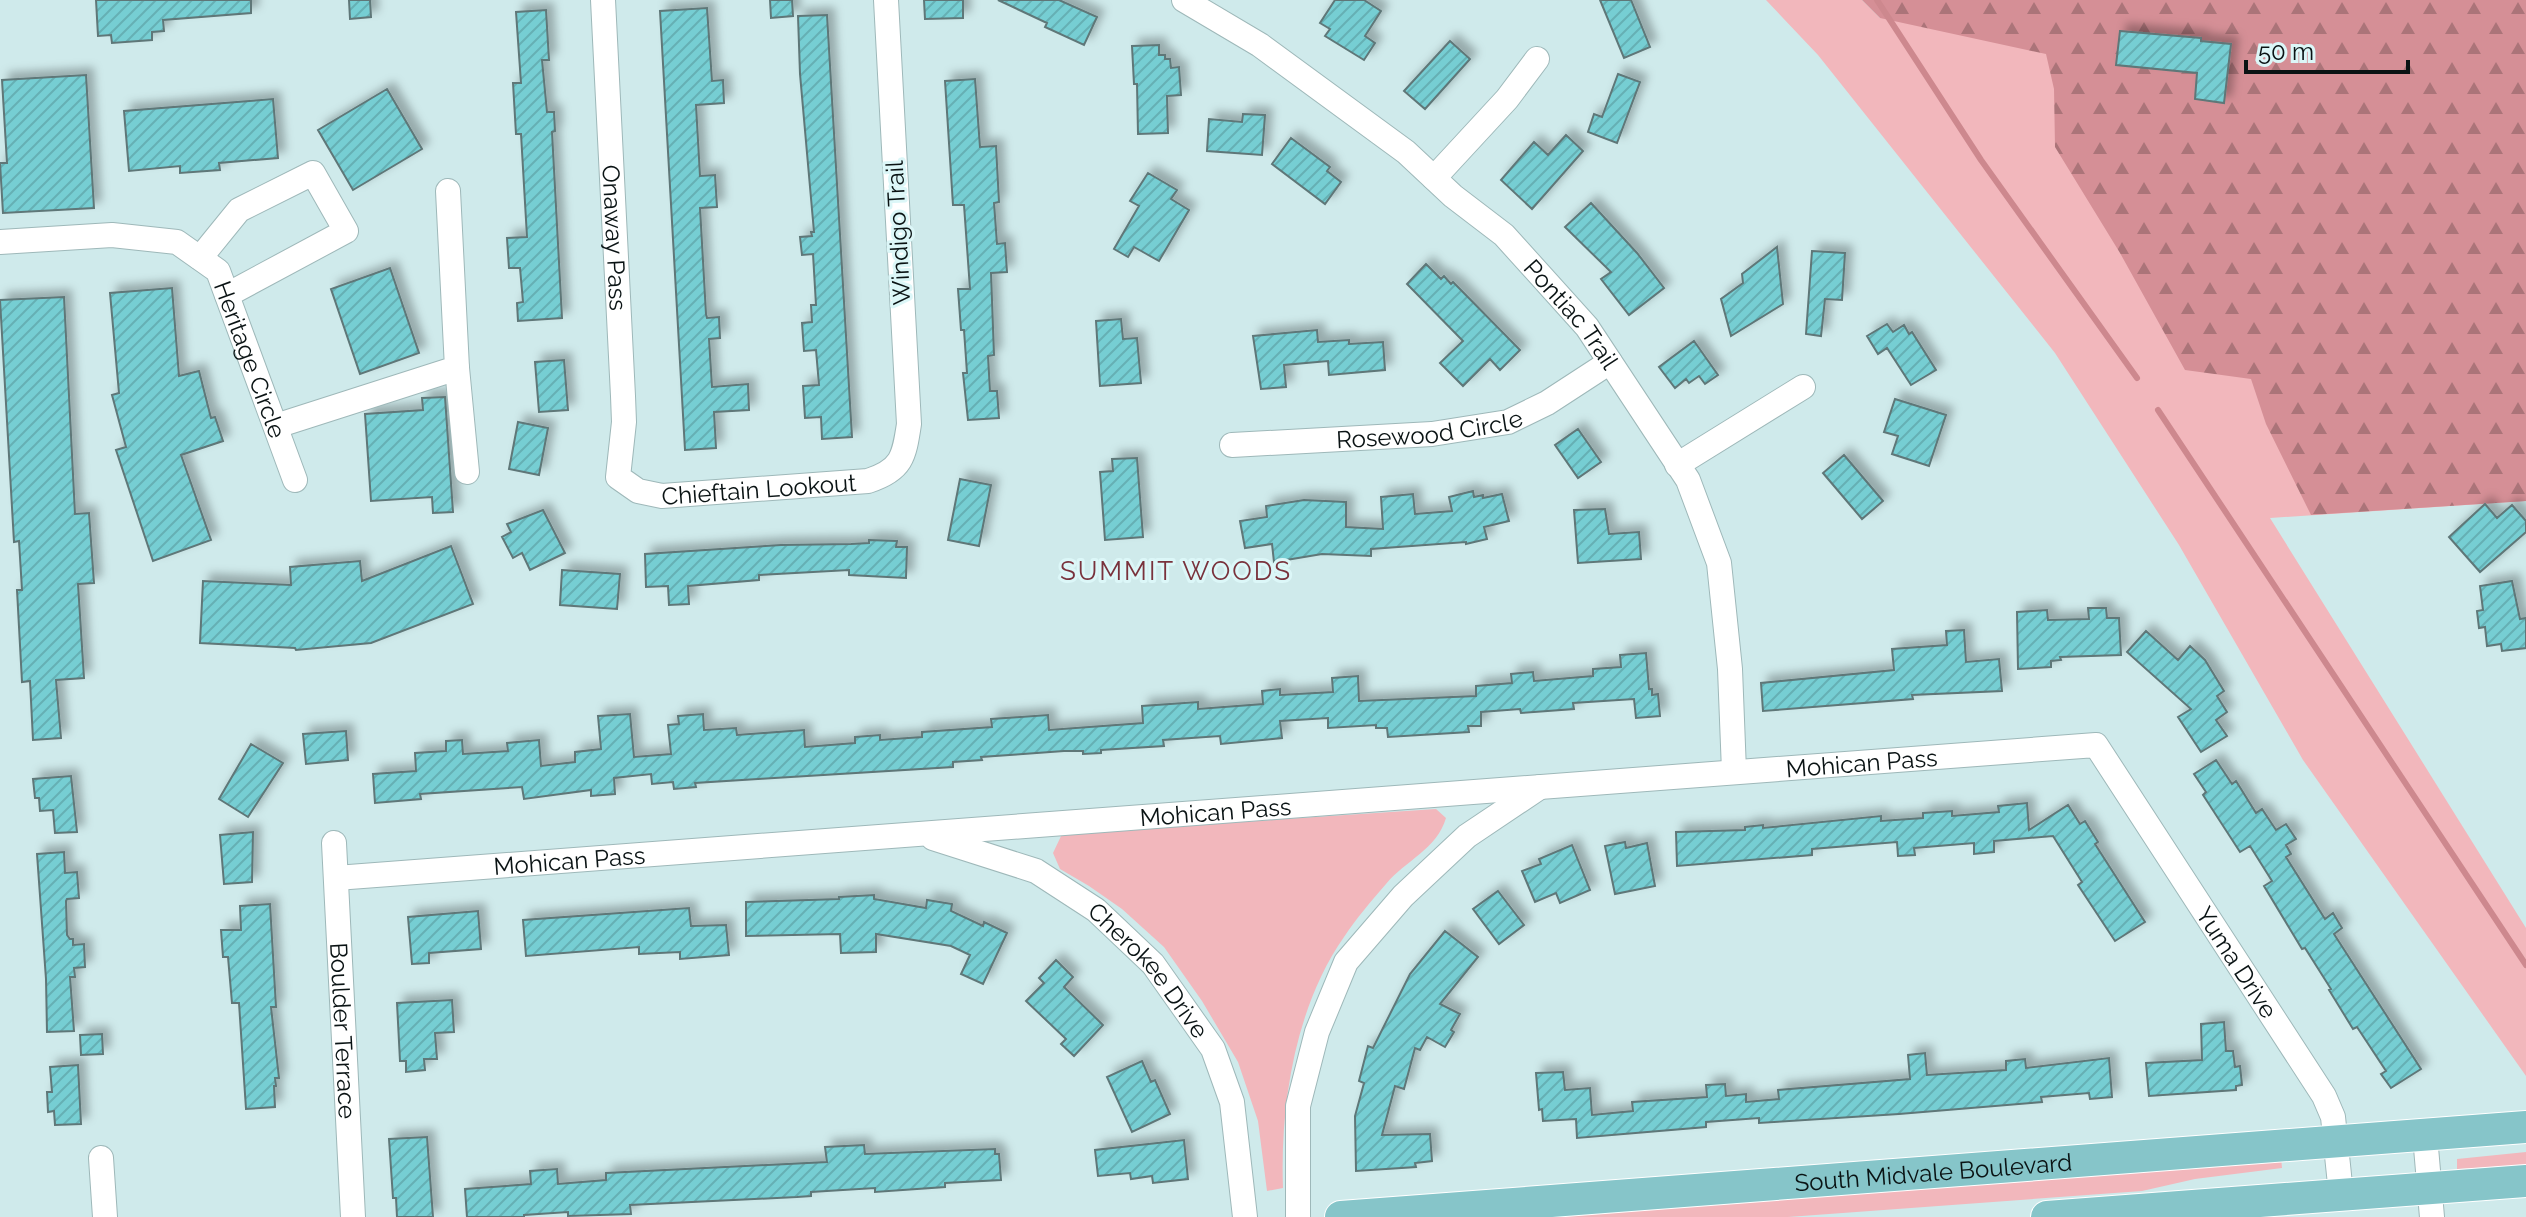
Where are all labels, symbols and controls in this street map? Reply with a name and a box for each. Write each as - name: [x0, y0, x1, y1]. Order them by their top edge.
- scale bar: [2246, 24, 2408, 74]
- text: 50 m: [2258, 37, 2314, 66]
- street label: Windigo Trail: [880, 160, 916, 306]
- street label: Onaway Pass: [597, 164, 633, 311]
- street label: Pontiac Trail: [1518, 253, 1625, 375]
- street label: Heritage Circle: [208, 277, 293, 442]
- street label: Rosewood Circle: [1335, 403, 1527, 454]
- street label: Chieftain Lookout: [661, 467, 857, 510]
- district label: SUMMIT WOODS: [1060, 556, 1292, 586]
- street label: Mohican Pass: [1785, 743, 1938, 783]
- street label: Mohican Pass: [1139, 791, 1292, 832]
- street label: Mohican Pass: [493, 840, 646, 881]
- street label: Cherokee Drive: [1082, 896, 1215, 1043]
- street label: Yuma Drive: [2190, 901, 2284, 1023]
- street label: Boulder Terrace: [325, 942, 362, 1120]
- street label: South Midvale Boulevard: [1793, 1147, 2073, 1197]

